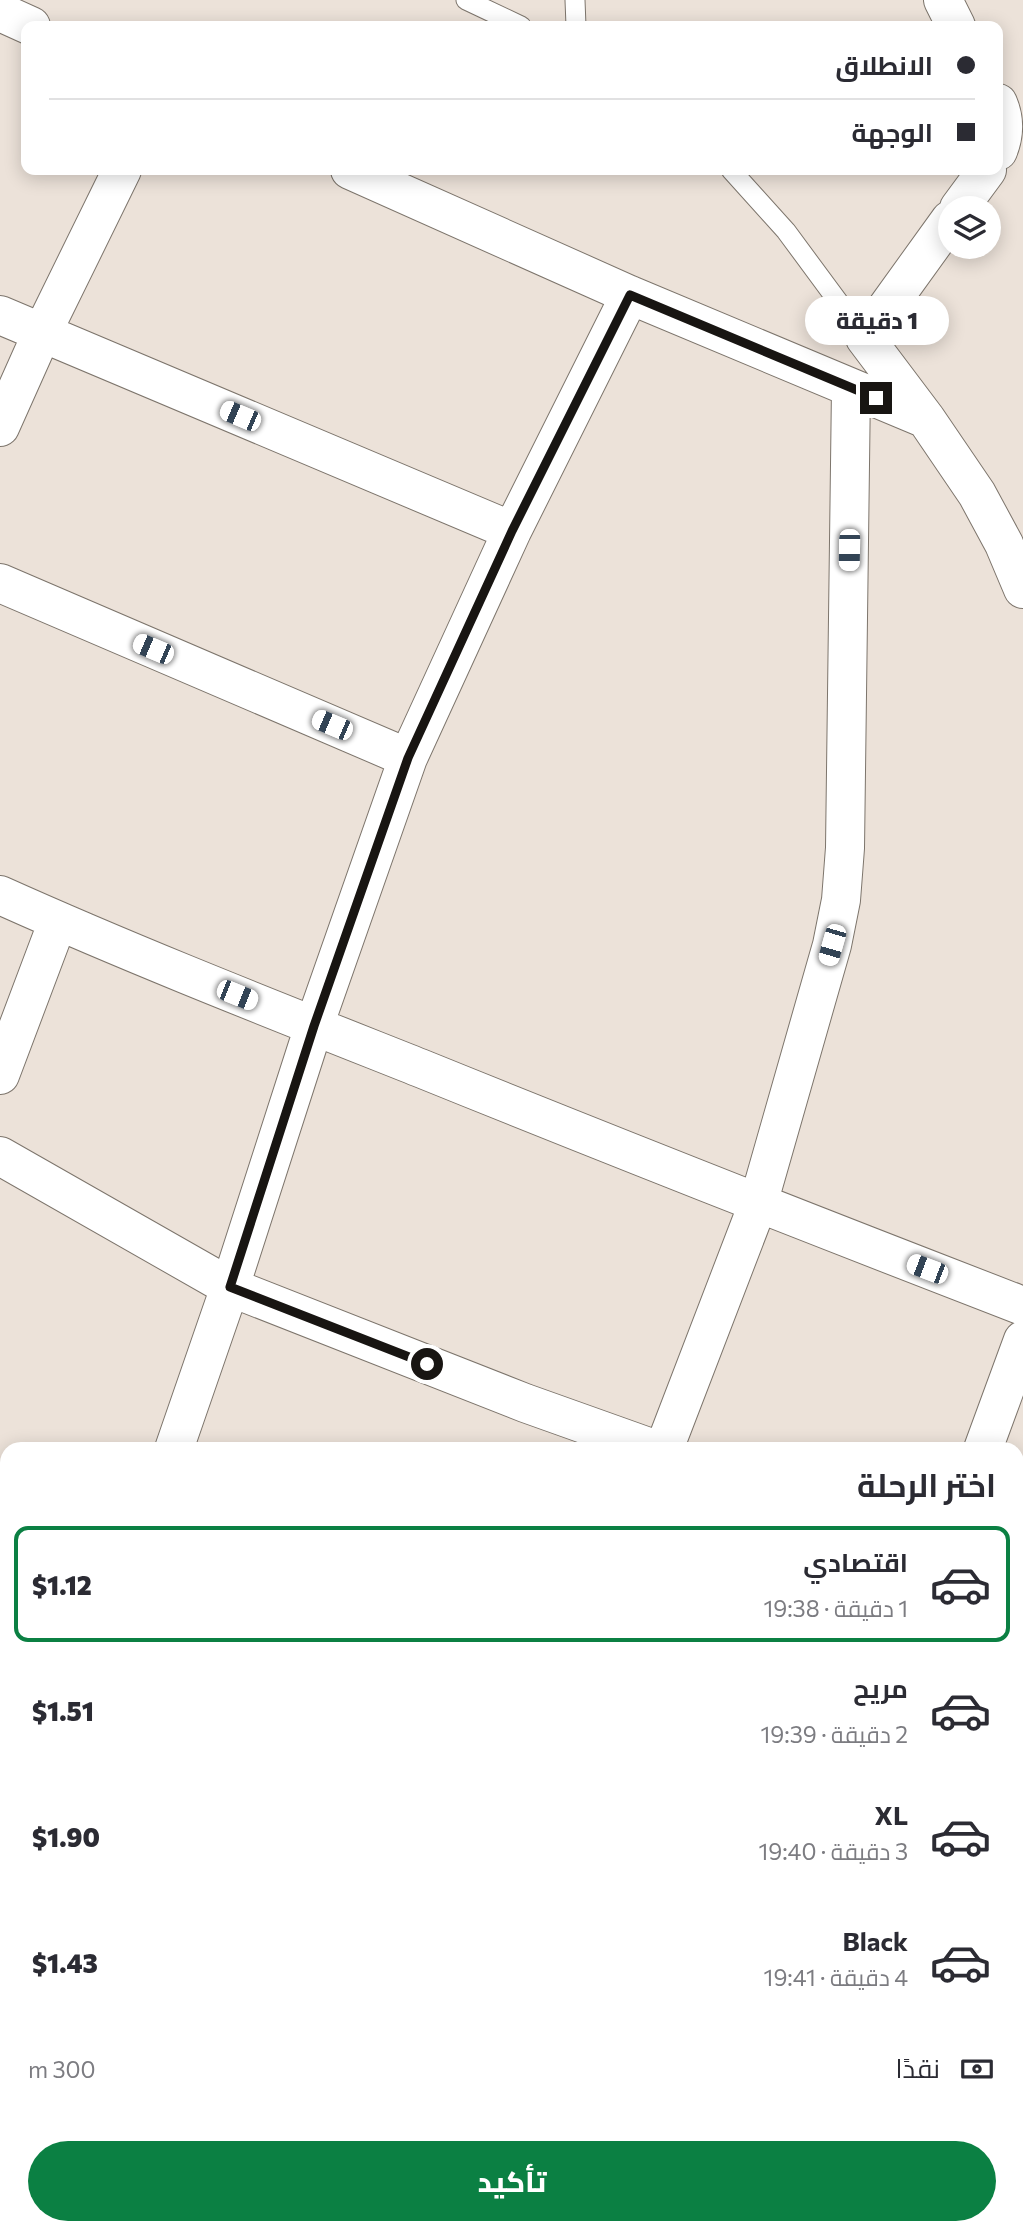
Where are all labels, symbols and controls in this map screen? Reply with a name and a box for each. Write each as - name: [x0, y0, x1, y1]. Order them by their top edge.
- text: الانطلاق: [835, 49, 933, 80]
- text: الوجهة: [852, 116, 933, 147]
- map controls: [938, 196, 1001, 259]
- button: layers: [938, 196, 1001, 259]
- callout: 1 دقيقة: [804, 296, 948, 346]
- text: 1 دقيقة: [836, 306, 918, 334]
- route end: [860, 382, 892, 414]
- car: [217, 398, 264, 434]
- car: [839, 529, 860, 571]
- car: [130, 631, 177, 667]
- car: [309, 707, 356, 743]
- car: [817, 922, 848, 968]
- car: [214, 977, 261, 1013]
- car: [904, 1252, 951, 1286]
- route start: [411, 1348, 443, 1380]
- text: اختر الرحلة: [857, 1464, 996, 1504]
- text: اقتصادي: [803, 1546, 908, 1577]
- icon: car: [929, 1553, 992, 1616]
- text: $1.12: [32, 1569, 92, 1600]
- text: 1 دقيقة · 19:38: [763, 1594, 908, 1622]
- text: مريح: [853, 1672, 908, 1703]
- icon: car: [929, 1679, 992, 1742]
- text: $1.51: [32, 1695, 94, 1726]
- text: 2 دقيقة · 19:39: [760, 1720, 908, 1748]
- text: XL: [874, 1799, 908, 1830]
- icon: car: [929, 1805, 992, 1868]
- text: $1.90: [32, 1821, 100, 1852]
- text: 3 دقيقة · 19:40: [758, 1837, 908, 1865]
- text: Black: [842, 1925, 908, 1956]
- icon: car: [929, 1931, 992, 1994]
- text: $1.43: [32, 1947, 98, 1978]
- text: 4 دقيقة · 19:41: [764, 1963, 908, 1991]
- icon: cash: [958, 2050, 996, 2088]
- text: نقدًا: [896, 2052, 940, 2083]
- text: 300 m: [28, 2055, 96, 2083]
- button: تأكيد: [28, 2141, 996, 2221]

